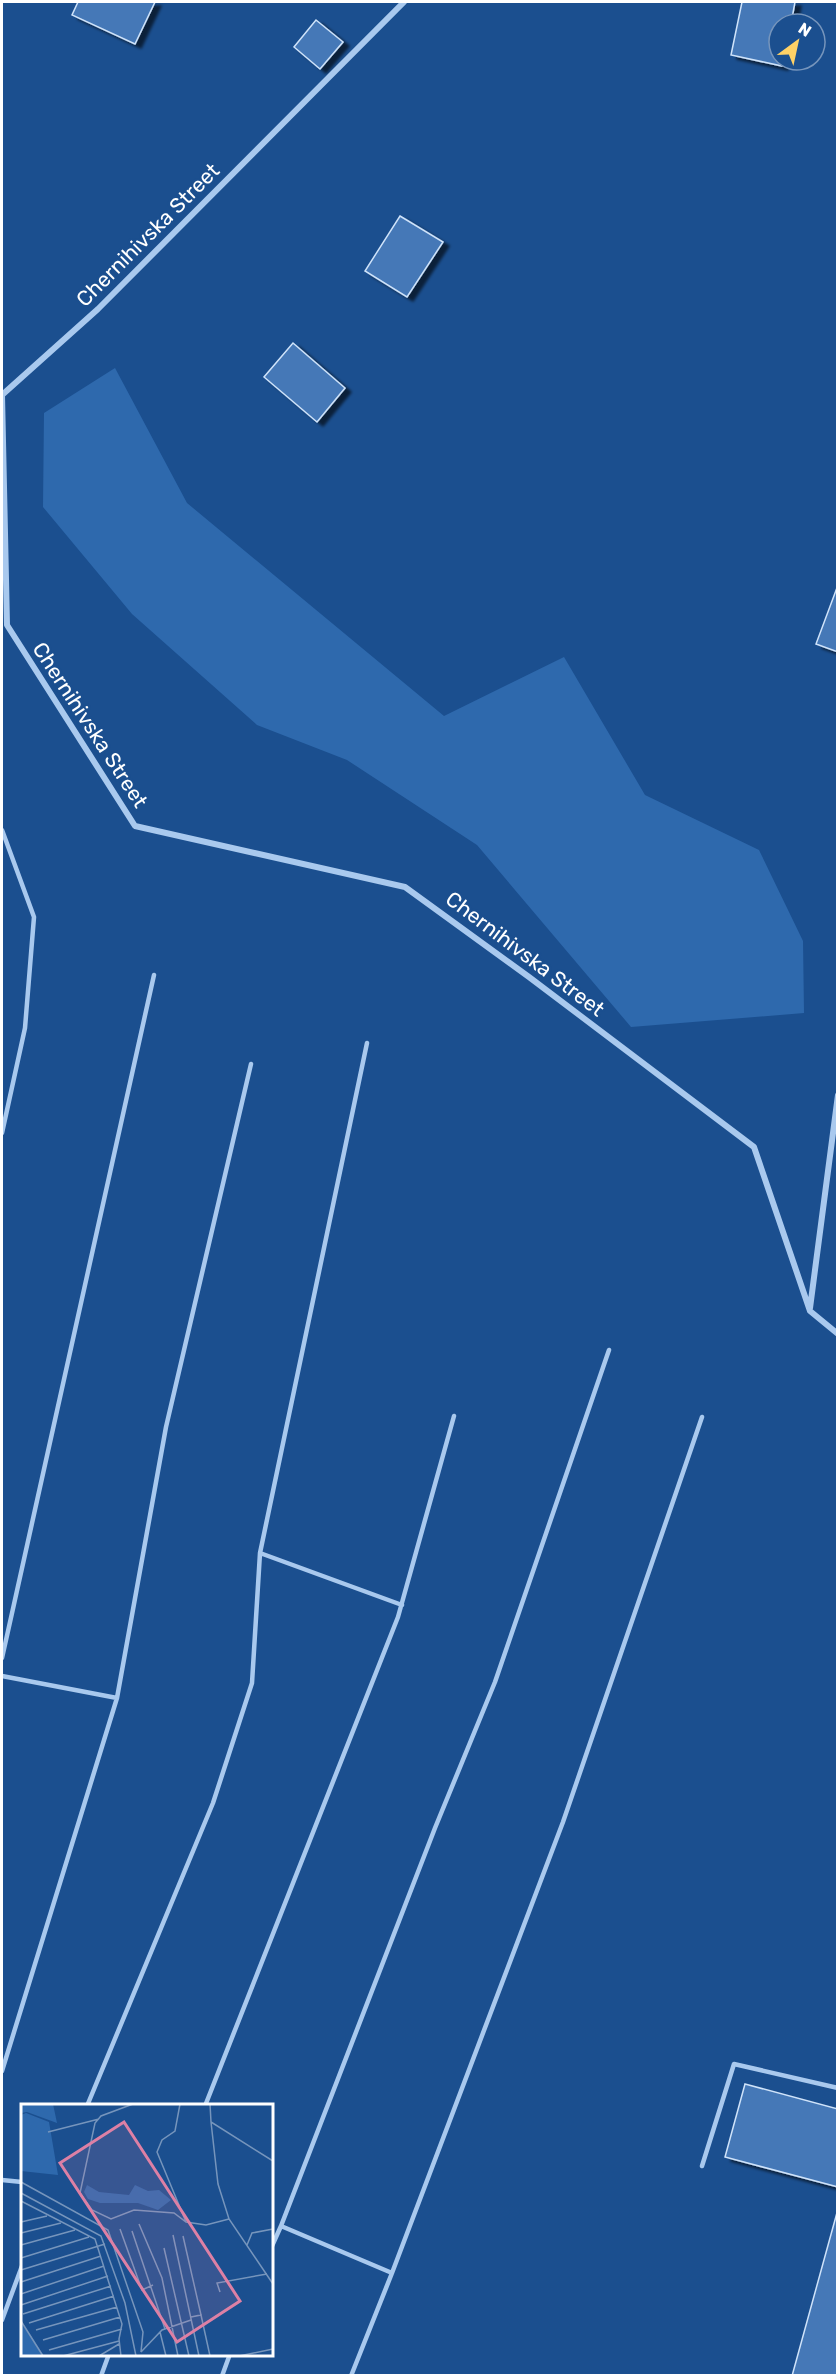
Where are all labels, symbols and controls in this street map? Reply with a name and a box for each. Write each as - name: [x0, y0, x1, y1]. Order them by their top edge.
- north arrow: [767, 12, 827, 72]
- text: N: [795, 19, 815, 41]
- street label: Chernihivska Street: [71, 158, 224, 311]
- street label: Chernihivska Street: [28, 637, 153, 812]
- street label: Chernihivska Street: [441, 886, 610, 1021]
- inset map: [21, 2104, 273, 2356]

